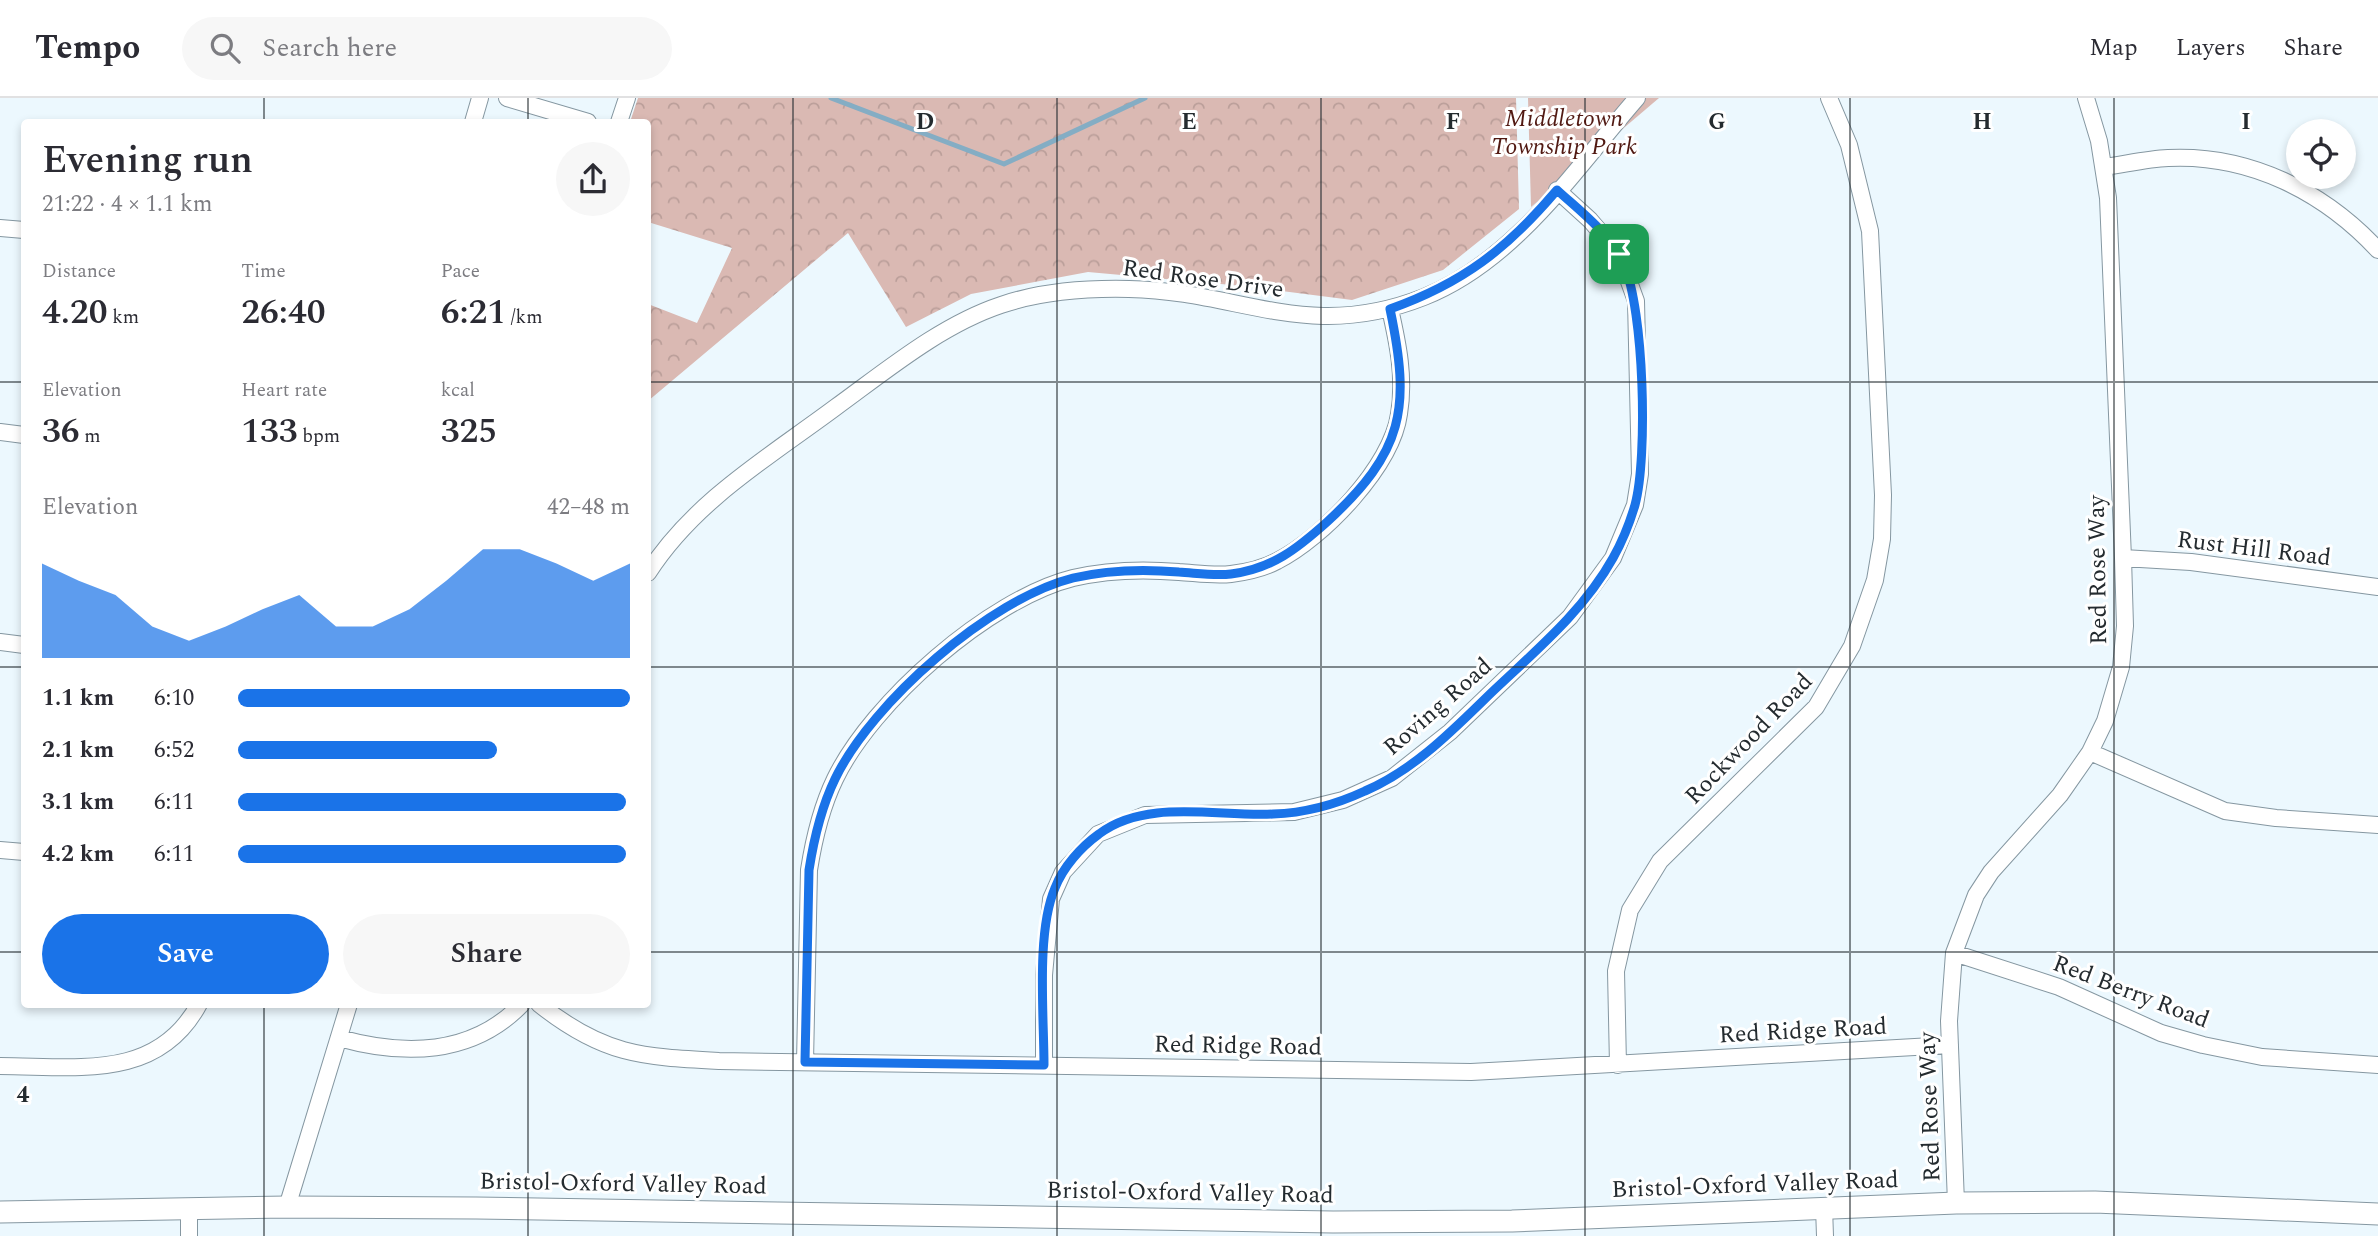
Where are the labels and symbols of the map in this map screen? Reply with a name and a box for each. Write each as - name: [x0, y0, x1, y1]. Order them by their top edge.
- park label: Middletown Township Park: [1491, 101, 1637, 165]
- text: D: [916, 105, 934, 140]
- text: E: [1181, 105, 1197, 140]
- text: F: [1446, 105, 1460, 140]
- text: G: [1708, 105, 1726, 140]
- text: H: [1972, 105, 1992, 140]
- text: I: [2241, 105, 2251, 140]
- pin: [1589, 224, 1649, 284]
- street label: Red Rose Drive: [1120, 250, 1286, 308]
- street label: Red Rose Way: [2079, 493, 2117, 645]
- street label: Rust Hill Road: [2175, 522, 2333, 576]
- street label: Roving Road: [1375, 649, 1501, 765]
- street label: Rockwood Road: [1676, 665, 1822, 813]
- street label: Red Berry Road: [2047, 946, 2215, 1038]
- street label: Red Ridge Road: [1718, 1009, 1888, 1053]
- street label: Red Ridge Road: [1154, 1027, 1322, 1065]
- street label: Red Rose Way: [1909, 1030, 1951, 1183]
- text: 4: [17, 1078, 30, 1113]
- street label: Bristol-Oxford Valley Road: [1611, 1162, 1899, 1208]
- street label: Bristol-Oxford Valley Road: [479, 1163, 767, 1205]
- street label: Bristol-Oxford Valley Road: [1046, 1172, 1334, 1214]

